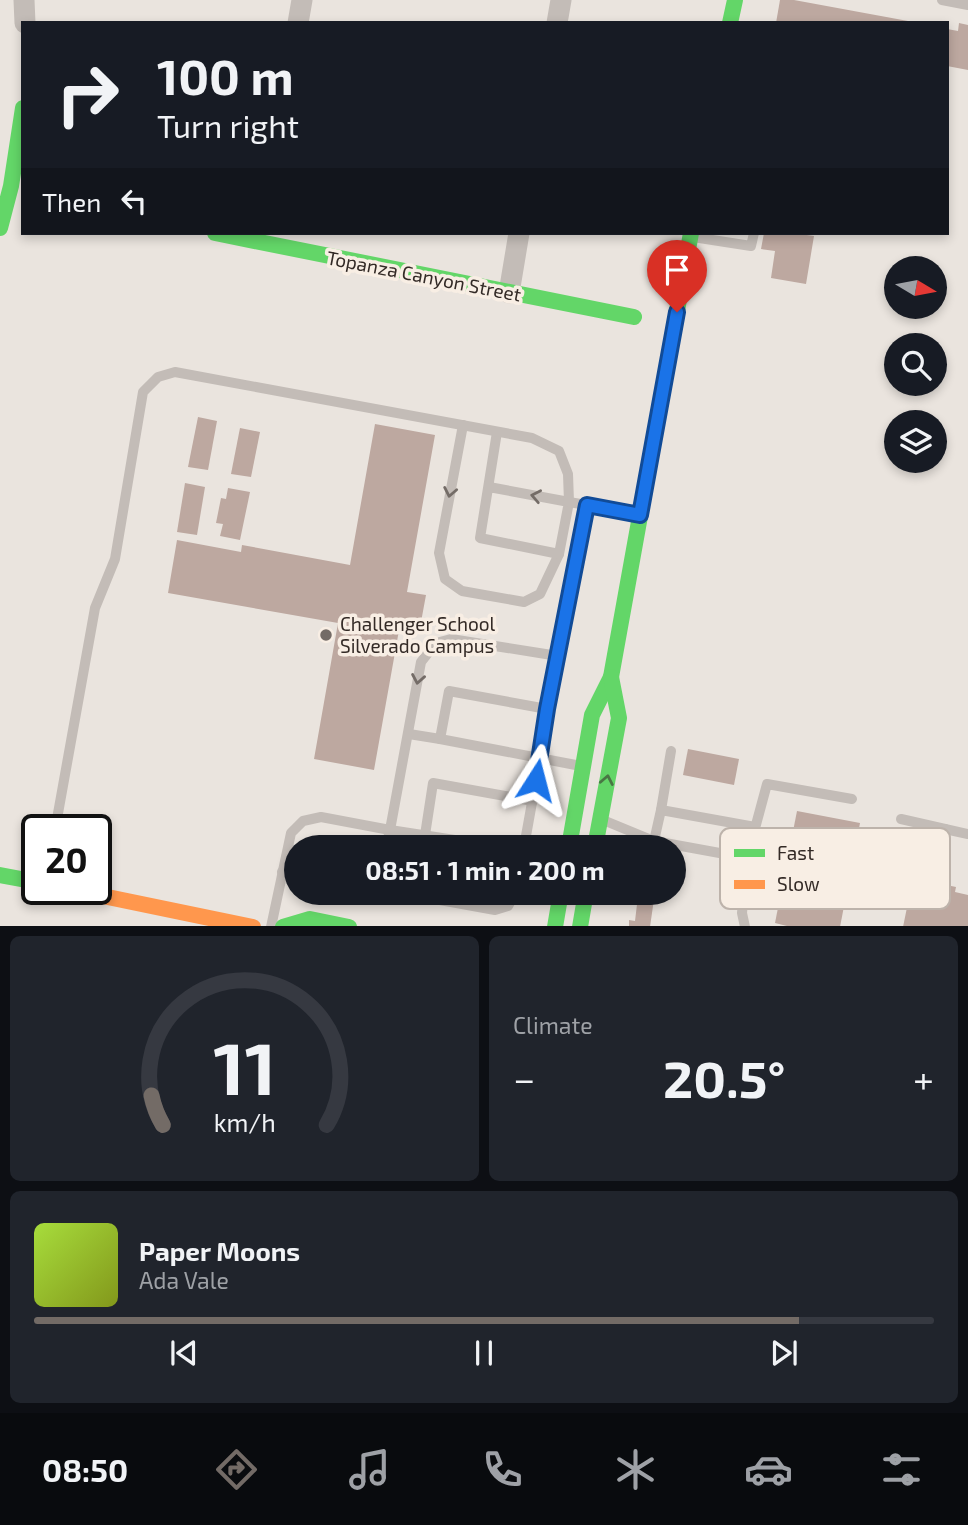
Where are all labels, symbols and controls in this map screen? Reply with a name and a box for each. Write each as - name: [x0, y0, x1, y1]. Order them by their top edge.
- text: 100 m: [157, 46, 294, 105]
- icon: right: [42, 49, 133, 140]
- text: Turn right: [157, 106, 299, 144]
- icon: left: [115, 182, 153, 220]
- text: Then: [42, 186, 101, 217]
- pin: [647, 240, 707, 312]
- street label: Topanza Canyon Street: [325, 245, 523, 306]
- icon: arrive: [658, 251, 696, 289]
- north arrow: [884, 256, 947, 318]
- map controls: [884, 256, 947, 473]
- button: search: [884, 333, 947, 396]
- button: layers: [884, 410, 947, 473]
- one-way arrow: [443, 486, 458, 498]
- one-way arrow: [530, 489, 542, 504]
- place label: Challenger School Silverado Campus: [340, 612, 496, 657]
- marker: Challenger School Silverado Campus: [318, 627, 334, 643]
- one-way arrow: [411, 673, 426, 685]
- position arrow: [499, 743, 573, 817]
- one-way arrow: [599, 774, 614, 786]
- speed limit sign: 20: [21, 814, 112, 905]
- legend: [720, 828, 950, 909]
- text: Fast: [777, 841, 814, 864]
- text: 08:51 · 1 min · 200 m: [365, 854, 605, 885]
- text: Slow: [777, 872, 820, 895]
- text: Climate: [513, 1011, 593, 1039]
- text: 11: [213, 1022, 276, 1110]
- text: 20.5°: [663, 1046, 785, 1108]
- text: −: [513, 1055, 535, 1101]
- text: +: [913, 1055, 934, 1101]
- text: km/h: [213, 1106, 276, 1136]
- text: Paper Moons: [139, 1235, 300, 1266]
- text: Ada Vale: [139, 1266, 229, 1294]
- icon: previous: [165, 1334, 203, 1372]
- icon: pause: [465, 1334, 503, 1372]
- icon: next: [765, 1334, 803, 1372]
- icon: directions: [212, 1445, 261, 1494]
- icon: music: [345, 1445, 394, 1494]
- icon: phone: [478, 1445, 527, 1494]
- icon: climate: [611, 1445, 660, 1494]
- icon: car: [744, 1445, 793, 1494]
- icon: filters: [877, 1445, 926, 1494]
- text: 08:50: [42, 1450, 128, 1488]

